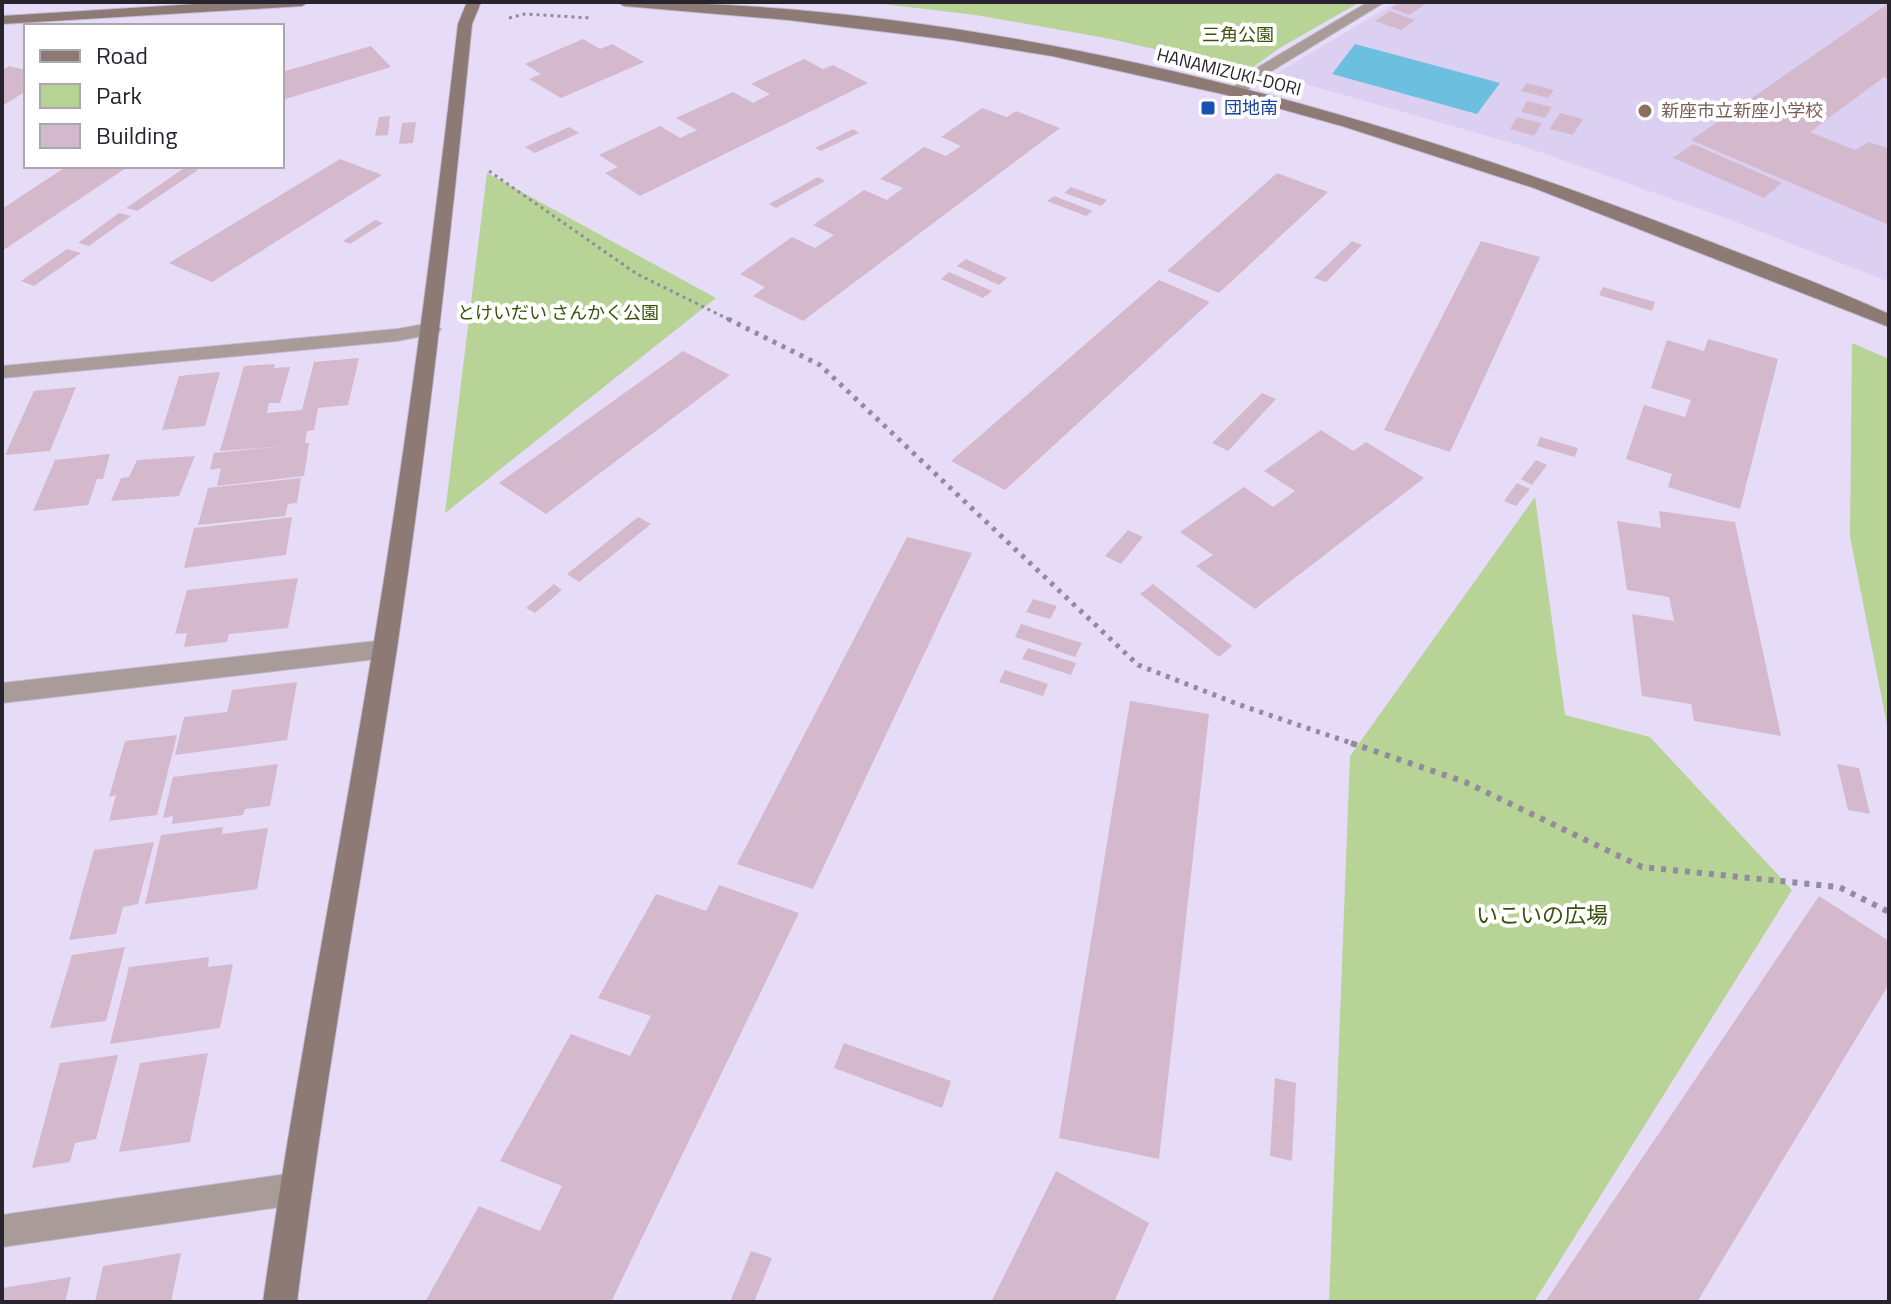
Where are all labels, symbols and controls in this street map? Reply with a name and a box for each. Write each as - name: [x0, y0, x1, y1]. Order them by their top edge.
- park label: 三角公園: [1202, 21, 1274, 48]
- legend: [24, 24, 284, 168]
- text: Road: [96, 37, 148, 73]
- street label: HANAMIZUKI-DORI: [1154, 40, 1304, 103]
- text: Park: [96, 77, 142, 113]
- place label: 団地南: [1224, 94, 1278, 121]
- place label: 新座市立新座小学校: [1661, 97, 1823, 124]
- marker: 団地南: [1199, 99, 1217, 117]
- marker: 新座市立新座小学校: [1636, 102, 1654, 120]
- text: Building: [96, 117, 178, 153]
- park label: とけいだい さんかく公園: [457, 299, 659, 326]
- park label: いこいの広場: [1476, 898, 1608, 932]

